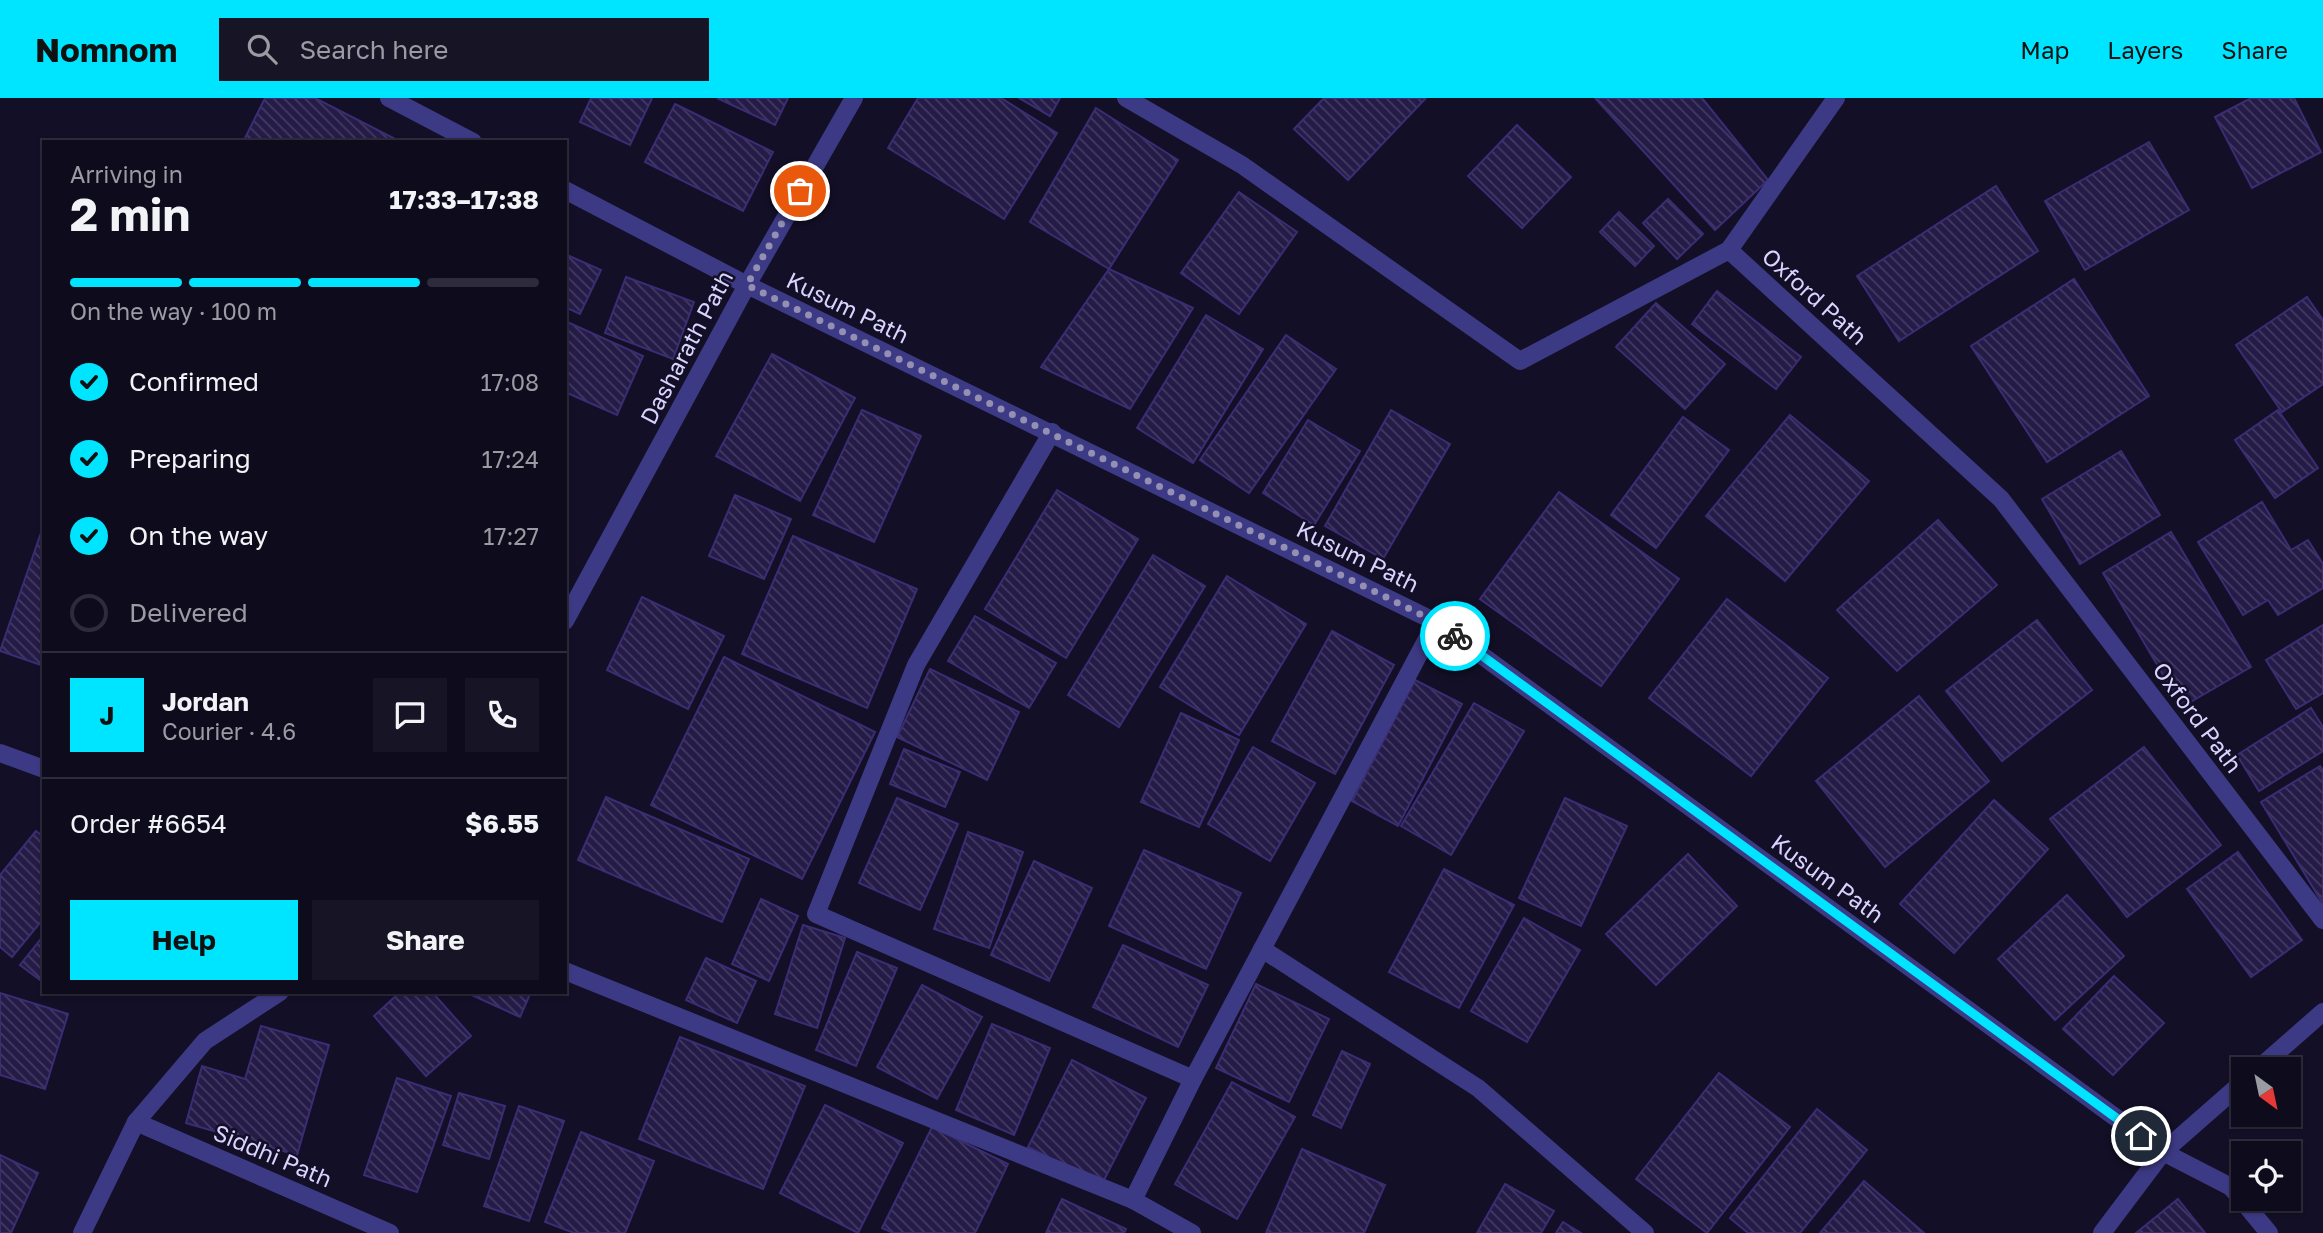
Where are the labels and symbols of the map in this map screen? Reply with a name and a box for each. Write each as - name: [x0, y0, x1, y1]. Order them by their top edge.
- pin: [770, 161, 830, 221]
- street label: Oxford Path: [1757, 242, 1873, 350]
- street label: Dasharath Path: [634, 265, 738, 429]
- street label: Kusum Path: [782, 265, 914, 349]
- street label: Kusum Path: [1292, 514, 1424, 598]
- courier: [1420, 601, 1490, 671]
- street label: Oxford Path: [2147, 656, 2249, 778]
- street label: Kusum Path: [1766, 828, 1890, 928]
- north arrow: [2231, 1057, 2301, 1127]
- pin: [2111, 1106, 2171, 1166]
- street label: Siddhi Path: [209, 1117, 337, 1193]

